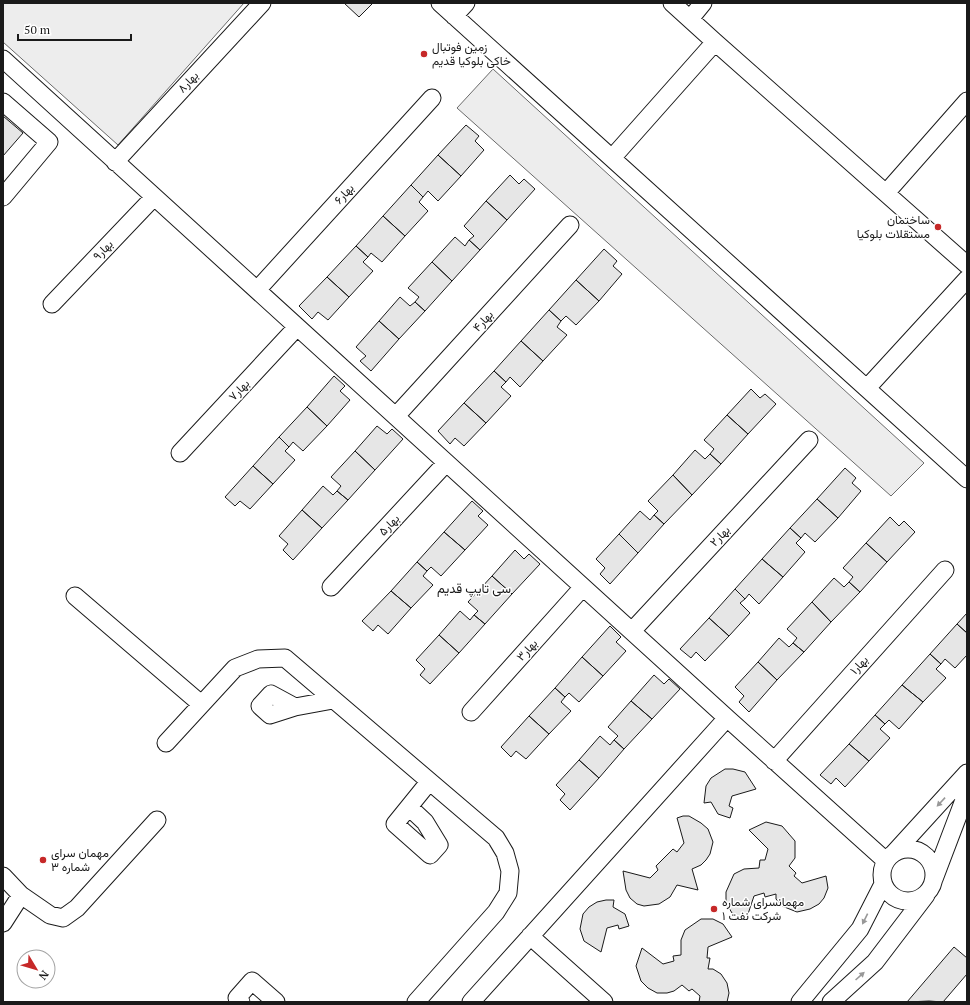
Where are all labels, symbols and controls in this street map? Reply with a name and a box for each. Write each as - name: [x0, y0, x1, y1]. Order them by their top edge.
- scale bar: [18, 16, 131, 42]
- text: 50 m: [24, 22, 51, 37]
- place label: زمین فوتبال خاکی بلوکیا قدیم: [432, 39, 511, 69]
- marker: زمین فوتبال خاکی بلوکیا قدیم: [419, 49, 429, 59]
- street label: بهار۸: [174, 68, 202, 96]
- street label: بهار۶: [330, 180, 358, 208]
- place label: ساختمان مستقلات بلوکیا: [857, 212, 930, 242]
- marker: ساختمان مستقلات بلوکیا: [933, 222, 943, 232]
- street label: بهار۹: [89, 236, 117, 264]
- street label: بهار۴: [469, 307, 497, 335]
- street label: بهار۷: [225, 376, 253, 404]
- street label: بهار۵: [375, 511, 403, 539]
- street label: بهار۲: [706, 522, 734, 550]
- district label: سی تایپ قدیم: [437, 579, 511, 598]
- street label: بهار۳: [513, 635, 541, 665]
- street label: بهار۱: [846, 652, 872, 678]
- one-way arrow: [936, 797, 945, 807]
- place label: مهمان سرای شماره ۳: [51, 845, 109, 875]
- marker: مهمان سرای شماره ۳: [38, 855, 48, 865]
- place label: مهمانسرای شماره ۱ شرکت نفت: [722, 894, 804, 924]
- marker: مهمانسرای شماره ۱ شرکت نفت: [709, 904, 719, 914]
- one-way arrow: [862, 913, 868, 924]
- north arrow: [16, 949, 56, 989]
- text: N: [35, 968, 52, 983]
- one-way arrow: [855, 971, 865, 981]

